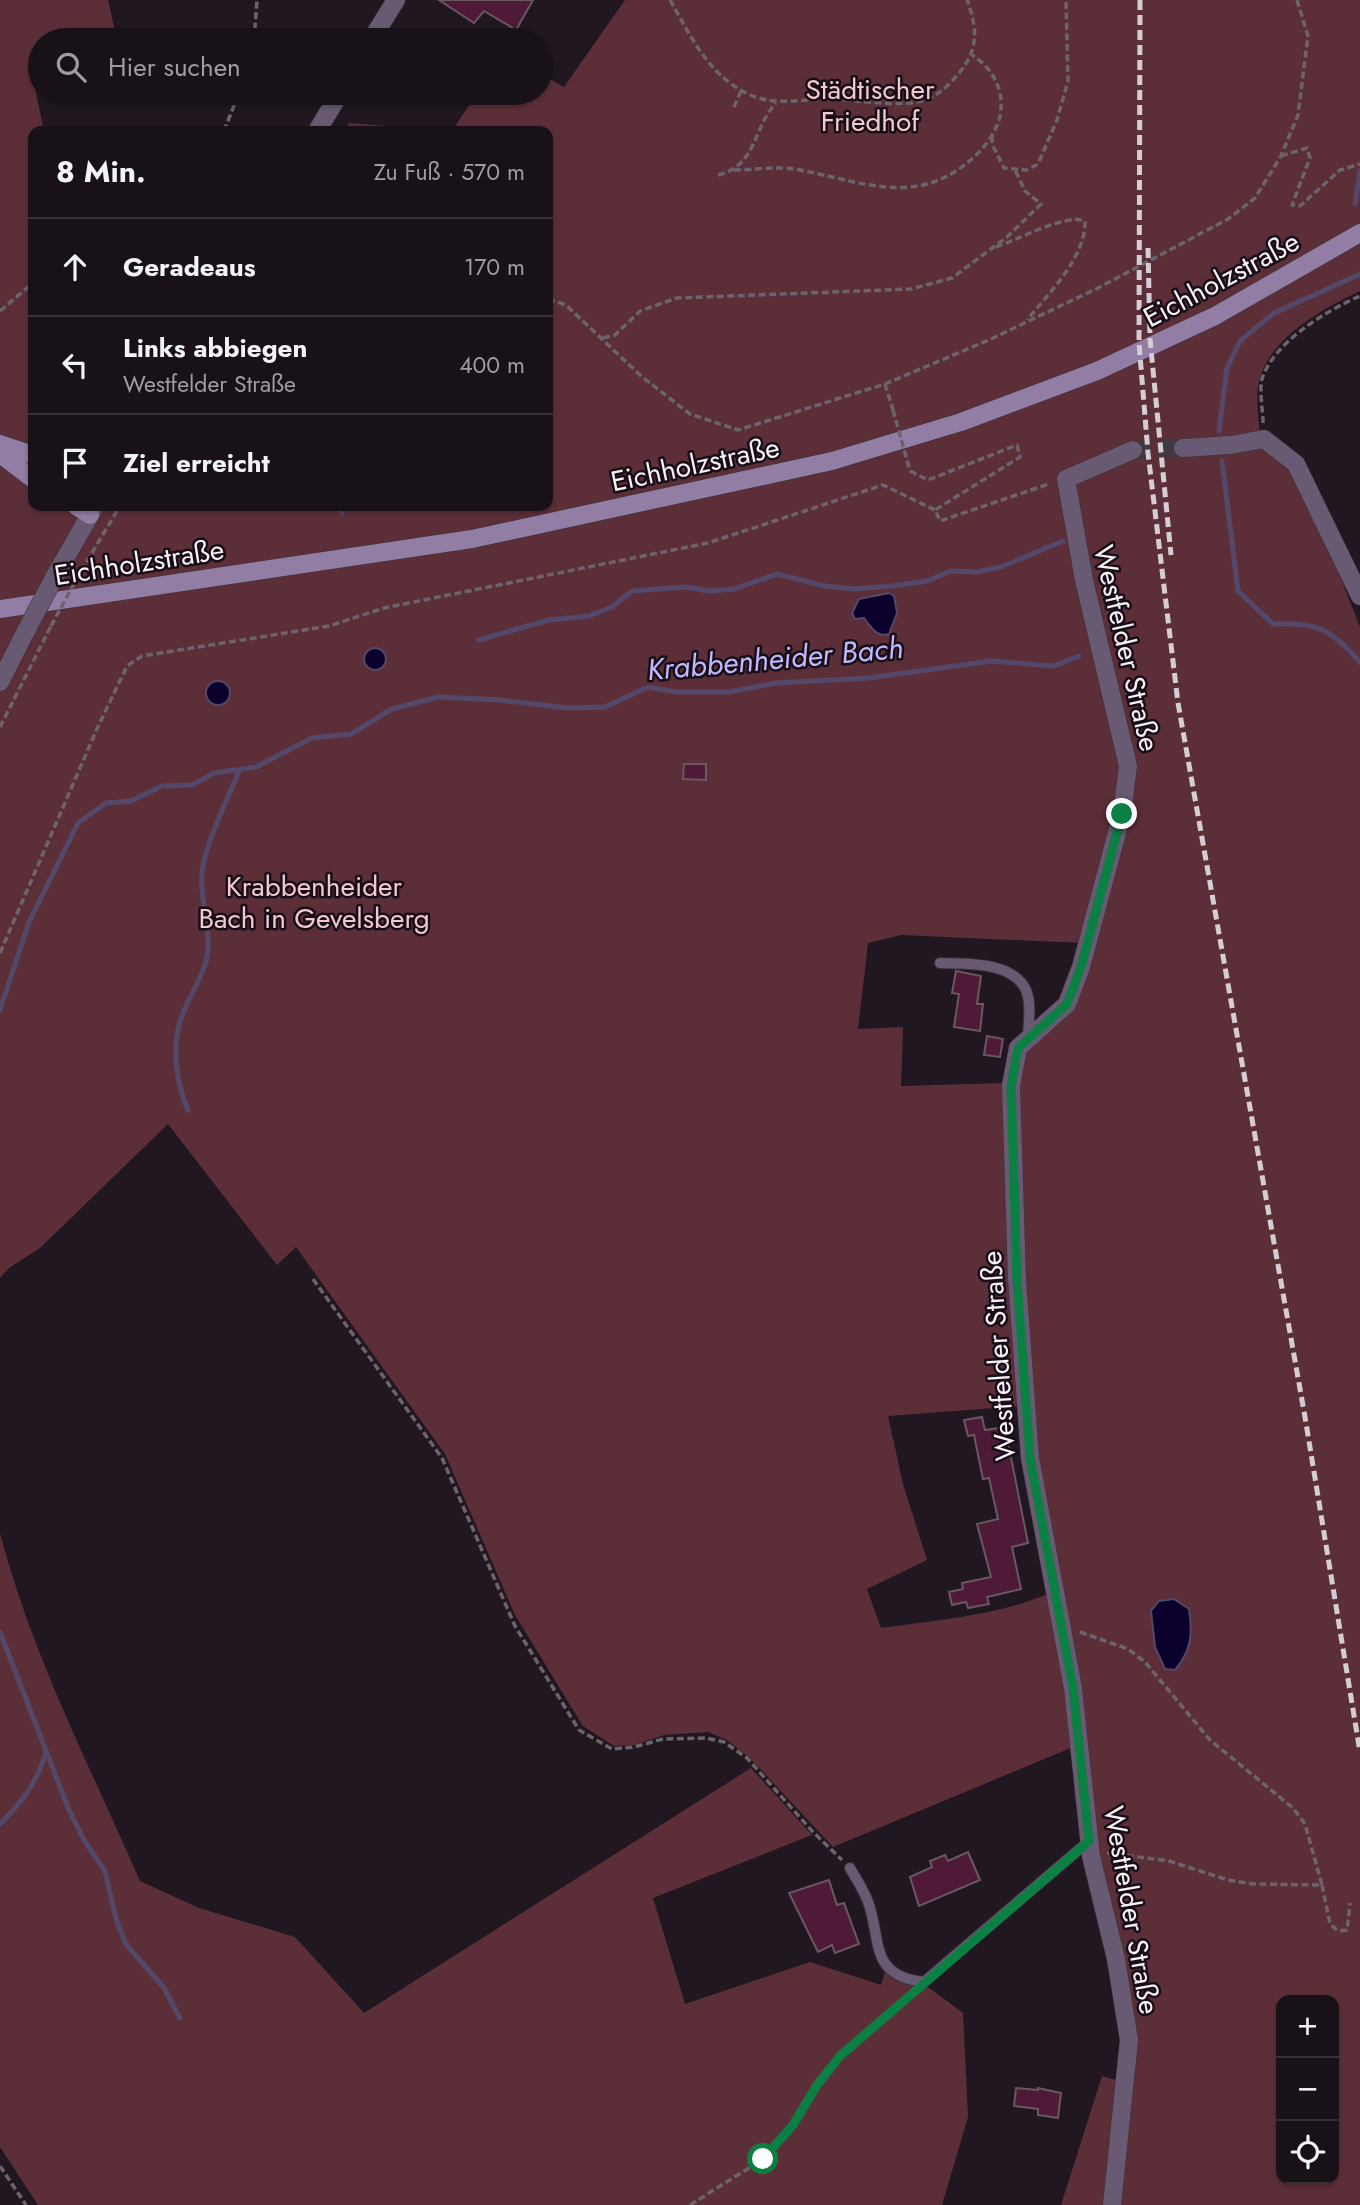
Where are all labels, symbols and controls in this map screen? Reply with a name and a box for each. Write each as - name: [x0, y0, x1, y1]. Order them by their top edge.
- search box: [28, 28, 553, 105]
- icon: search: [52, 48, 90, 86]
- text: Hier suchen: [108, 48, 241, 86]
- park label: Städtischer Friedhof: [806, 69, 935, 142]
- text: 8 Min.: [56, 150, 146, 193]
- text: Zu Fuß · 570 m: [374, 155, 525, 189]
- street label: Eichholzstraße: [1136, 221, 1307, 338]
- icon: ahead: [56, 248, 94, 286]
- text: Geradeaus: [123, 248, 256, 286]
- text: 170 m: [464, 250, 525, 284]
- text: Links abbiegen: [123, 329, 307, 367]
- icon: left: [56, 346, 94, 384]
- text: 400 m: [459, 348, 525, 382]
- text: Westfelder Straße: [123, 367, 296, 401]
- street label: Eichholzstraße: [607, 427, 783, 502]
- icon: arrive: [56, 444, 94, 482]
- text: Ziel erreicht: [123, 444, 270, 482]
- street label: Eichholzstraße: [51, 529, 227, 596]
- street label: Westfelder Straße: [1083, 541, 1170, 755]
- water label: Krabbenheider Bach: [645, 626, 905, 691]
- route end: [1106, 798, 1137, 829]
- park label: Krabbenheider Bach in Gevelsberg: [198, 866, 430, 939]
- street label: Westfelder Straße: [971, 1250, 1026, 1462]
- street label: Westfelder Straße: [1093, 1803, 1170, 2017]
- map controls: [1276, 1995, 1339, 2184]
- button: +: [1276, 1995, 1339, 2058]
- button: −: [1276, 2058, 1339, 2121]
- button: locate: [1276, 2121, 1339, 2184]
- route start: [747, 2143, 778, 2174]

